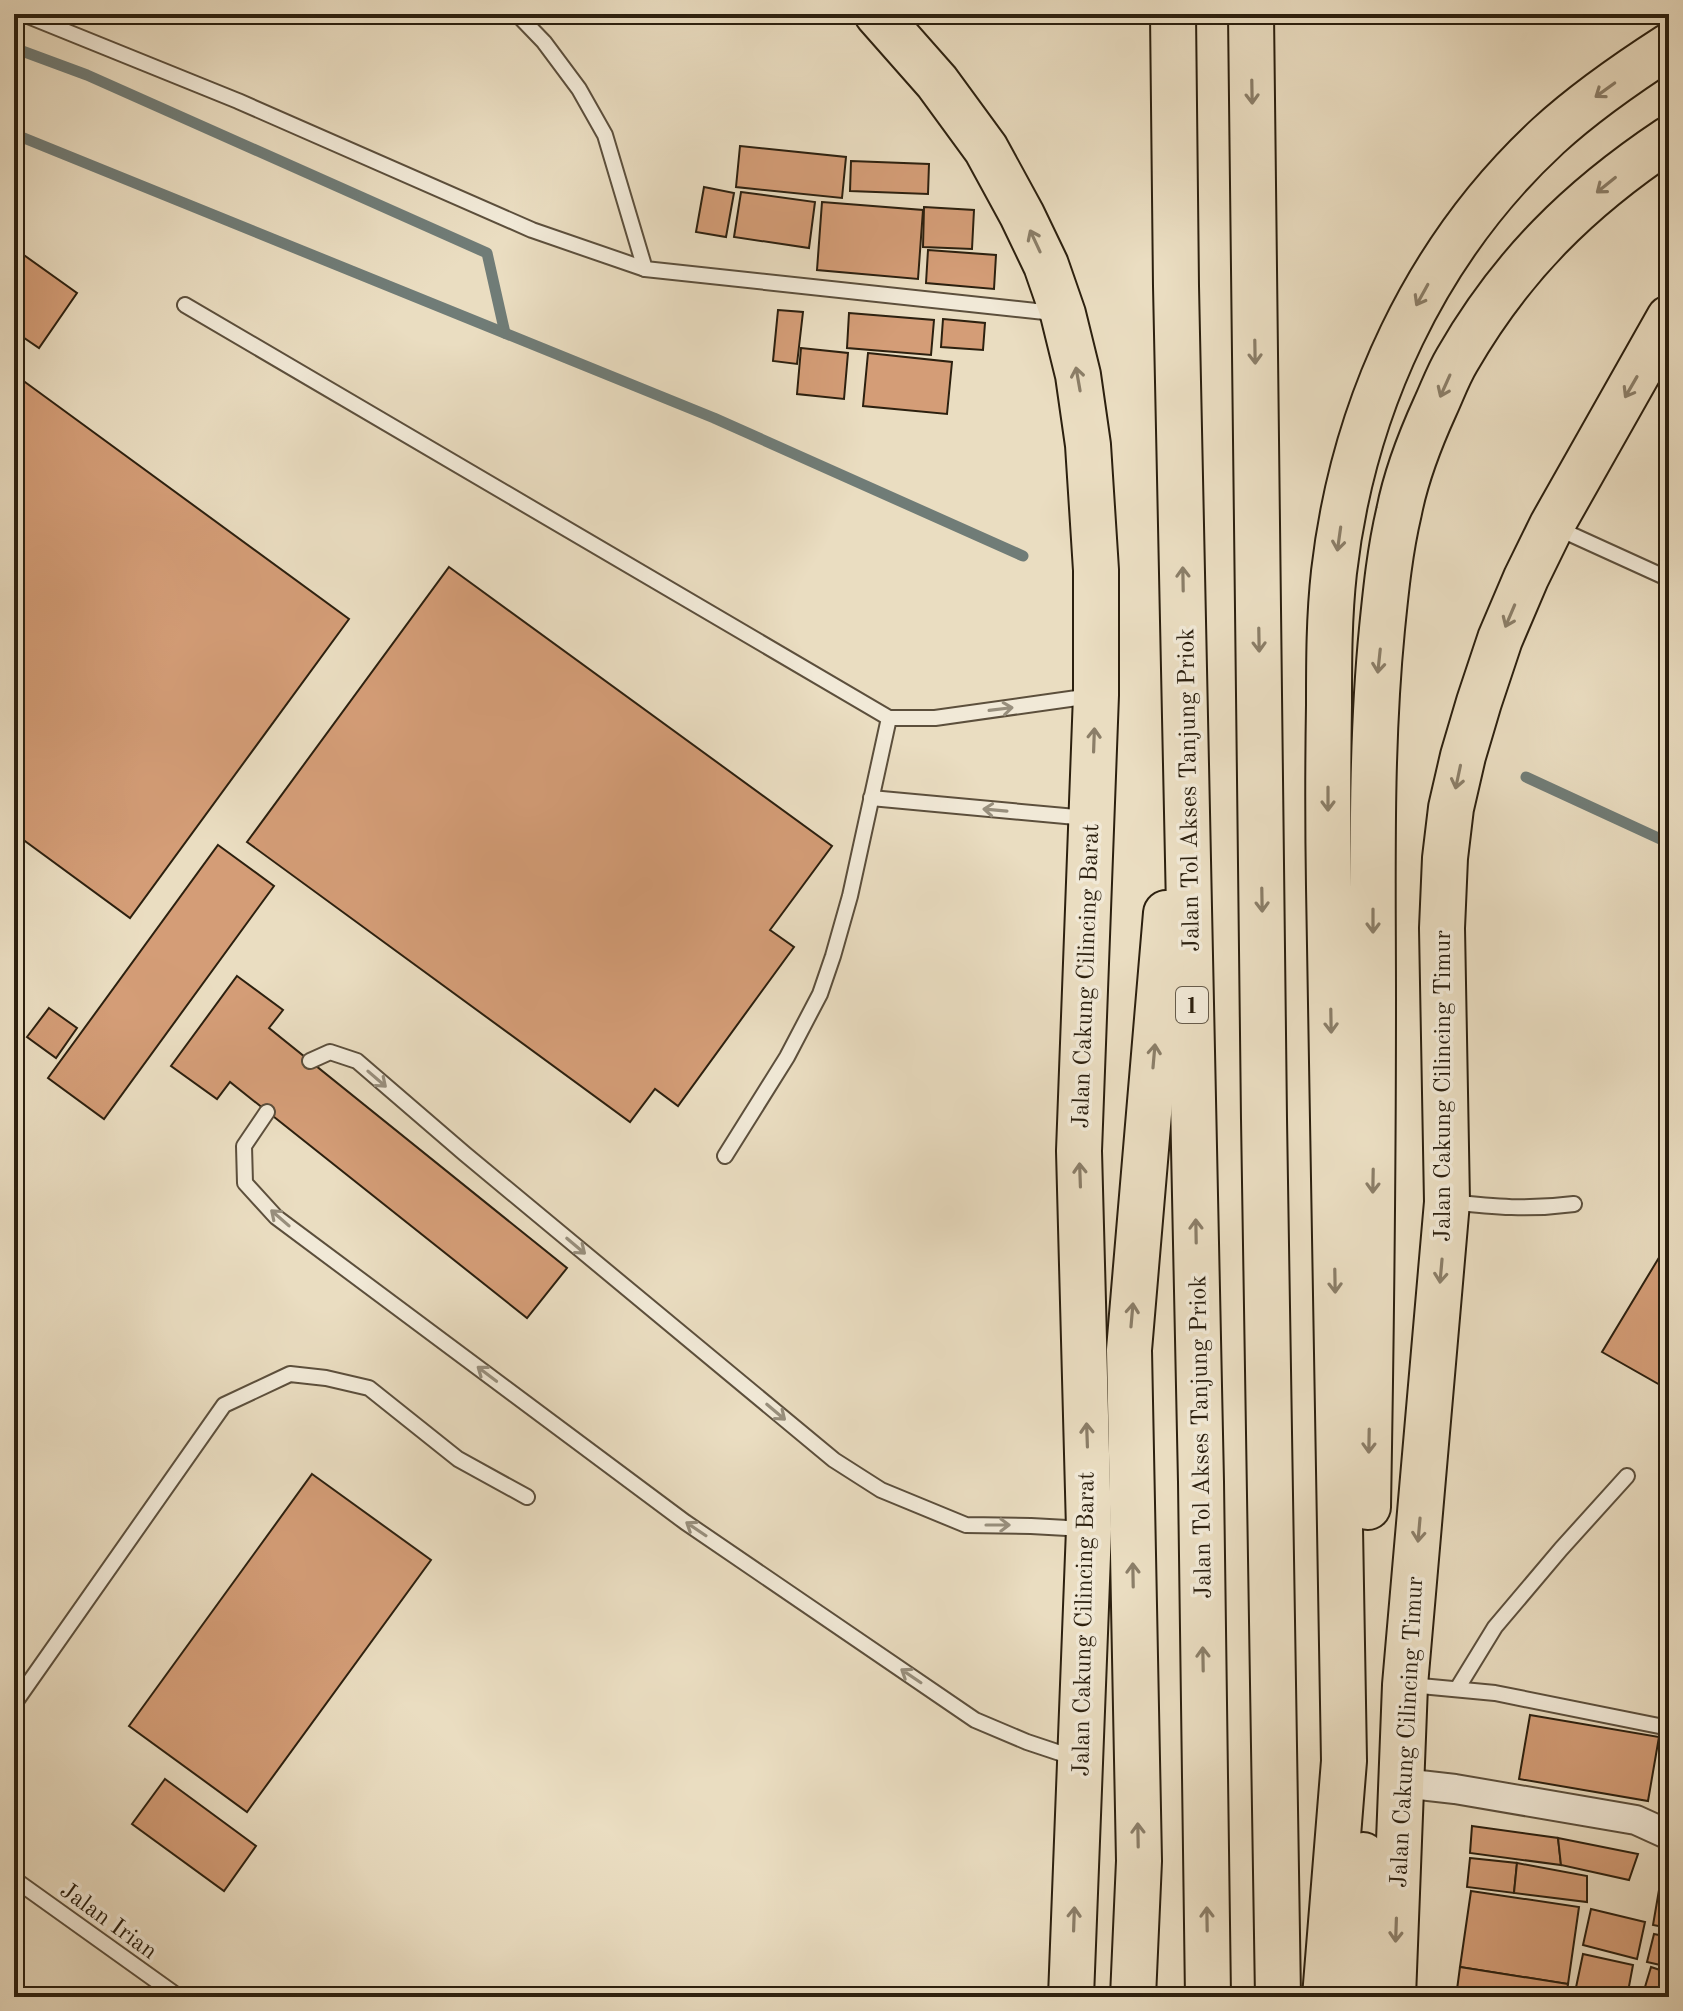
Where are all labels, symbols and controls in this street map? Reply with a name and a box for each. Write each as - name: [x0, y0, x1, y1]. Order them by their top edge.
- one-way arrow: [1244, 78, 1260, 105]
- one-way arrow: [1594, 82, 1616, 98]
- one-way arrow: [1596, 176, 1617, 193]
- one-way arrow: [1027, 230, 1042, 254]
- one-way arrow: [1414, 282, 1429, 306]
- one-way arrow: [1247, 338, 1263, 365]
- one-way arrow: [1069, 367, 1084, 392]
- one-way arrow: [1436, 373, 1451, 397]
- one-way arrow: [1623, 374, 1638, 398]
- one-way arrow: [1331, 526, 1346, 552]
- one-way arrow: [1176, 566, 1191, 593]
- one-way arrow: [1501, 603, 1516, 628]
- one-way arrow: [1251, 626, 1266, 653]
- street label: Jalan Tol Akses Tanjung Priok: [1175, 628, 1205, 952]
- one-way arrow: [1371, 647, 1386, 674]
- one-way arrow: [988, 701, 1013, 716]
- one-way arrow: [1087, 727, 1102, 754]
- one-way arrow: [1450, 764, 1465, 789]
- one-way arrow: [1320, 785, 1336, 812]
- one-way arrow: [982, 803, 1009, 818]
- street label: Jalan Cakung Cilincing Barat: [1070, 823, 1104, 1129]
- one-way arrow: [1254, 886, 1269, 913]
- one-way arrow: [1365, 907, 1381, 934]
- street label: Jalan Cakung Cilincing Timur: [1432, 930, 1456, 1242]
- road number: 1: [1176, 987, 1208, 1023]
- one-way arrow: [1323, 1007, 1339, 1034]
- one-way arrow: [1147, 1043, 1162, 1070]
- one-way arrow: [367, 1069, 387, 1087]
- one-way arrow: [1072, 1162, 1087, 1189]
- one-way arrow: [1365, 1167, 1381, 1194]
- one-way arrow: [270, 1209, 290, 1227]
- one-way arrow: [1189, 1218, 1204, 1245]
- one-way arrow: [565, 1237, 586, 1255]
- one-way arrow: [1433, 1257, 1448, 1284]
- one-way arrow: [1328, 1267, 1343, 1294]
- street label: Jalan Tol Akses Tanjung Priok: [1187, 1275, 1217, 1599]
- one-way arrow: [1125, 1302, 1140, 1329]
- one-way arrow: [477, 1366, 499, 1383]
- one-way arrow: [765, 1403, 786, 1421]
- one-way arrow: [1079, 1422, 1094, 1449]
- one-way arrow: [1361, 1427, 1377, 1454]
- street label: Jalan Cakung Cilincing Barat: [1070, 1471, 1100, 1777]
- one-way arrow: [1411, 1516, 1426, 1543]
- one-way arrow: [984, 1517, 1011, 1533]
- one-way arrow: [686, 1521, 708, 1538]
- one-way arrow: [1126, 1562, 1141, 1589]
- street label: Jalan Cakung Cilincing Timur: [1388, 1575, 1428, 1889]
- one-way arrow: [1196, 1646, 1211, 1673]
- one-way arrow: [900, 1668, 922, 1684]
- one-way arrow: [1130, 1822, 1146, 1849]
- street label: Jalan Irian: [55, 1879, 161, 1965]
- one-way arrow: [1066, 1906, 1081, 1933]
- one-way arrow: [1199, 1906, 1215, 1933]
- one-way arrow: [1388, 1916, 1403, 1943]

